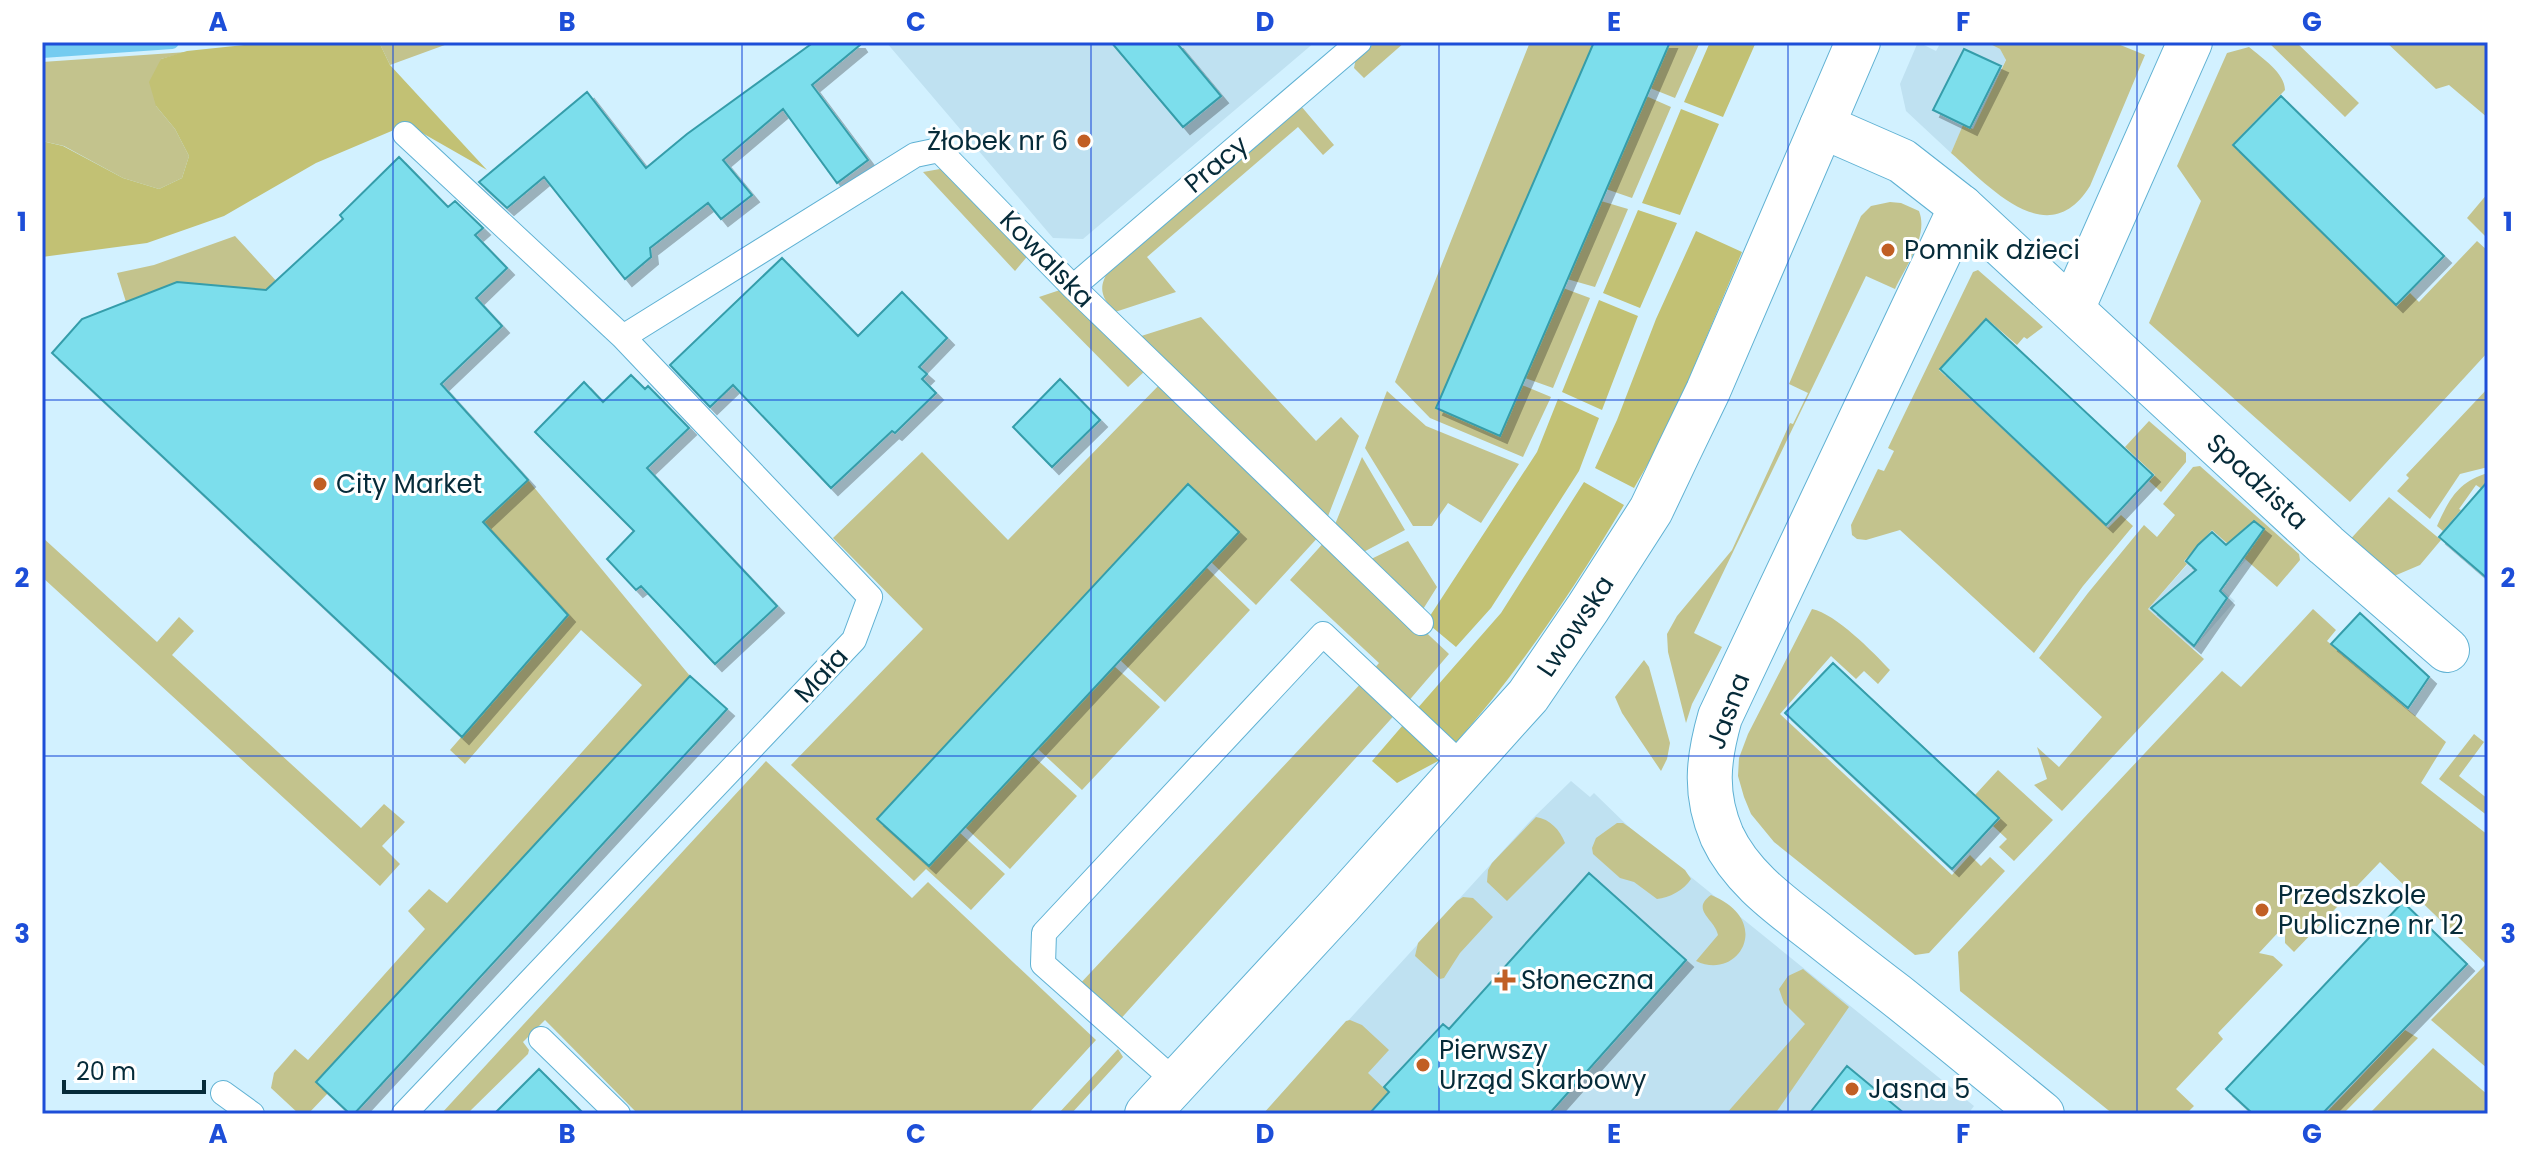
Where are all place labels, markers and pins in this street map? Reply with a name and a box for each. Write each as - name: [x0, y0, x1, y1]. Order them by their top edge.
- place label: Żłobek nr 6: [927, 123, 1068, 159]
- marker: Żłobek nr 6: [1075, 132, 1093, 150]
- place label: Pomnik dzieci: [1904, 232, 2080, 268]
- marker: Pomnik dzieci: [1879, 241, 1897, 259]
- place label: City Market: [336, 466, 482, 502]
- marker: City Market: [311, 475, 329, 493]
- place label: Przedszkole Publiczne nr 12: [2278, 877, 2464, 943]
- marker: Przedszkole Publiczne nr 12: [2253, 901, 2271, 919]
- place label: Słoneczna: [1521, 962, 1654, 998]
- marker: Słoneczna: [1496, 971, 1514, 989]
- place label: Pierwszy Urząd Skarbowy: [1439, 1032, 1647, 1098]
- marker: Pierwszy Urząd Skarbowy: [1414, 1056, 1432, 1074]
- place label: Jasna 5: [1868, 1071, 1970, 1107]
- marker: Jasna 5: [1843, 1080, 1861, 1098]

